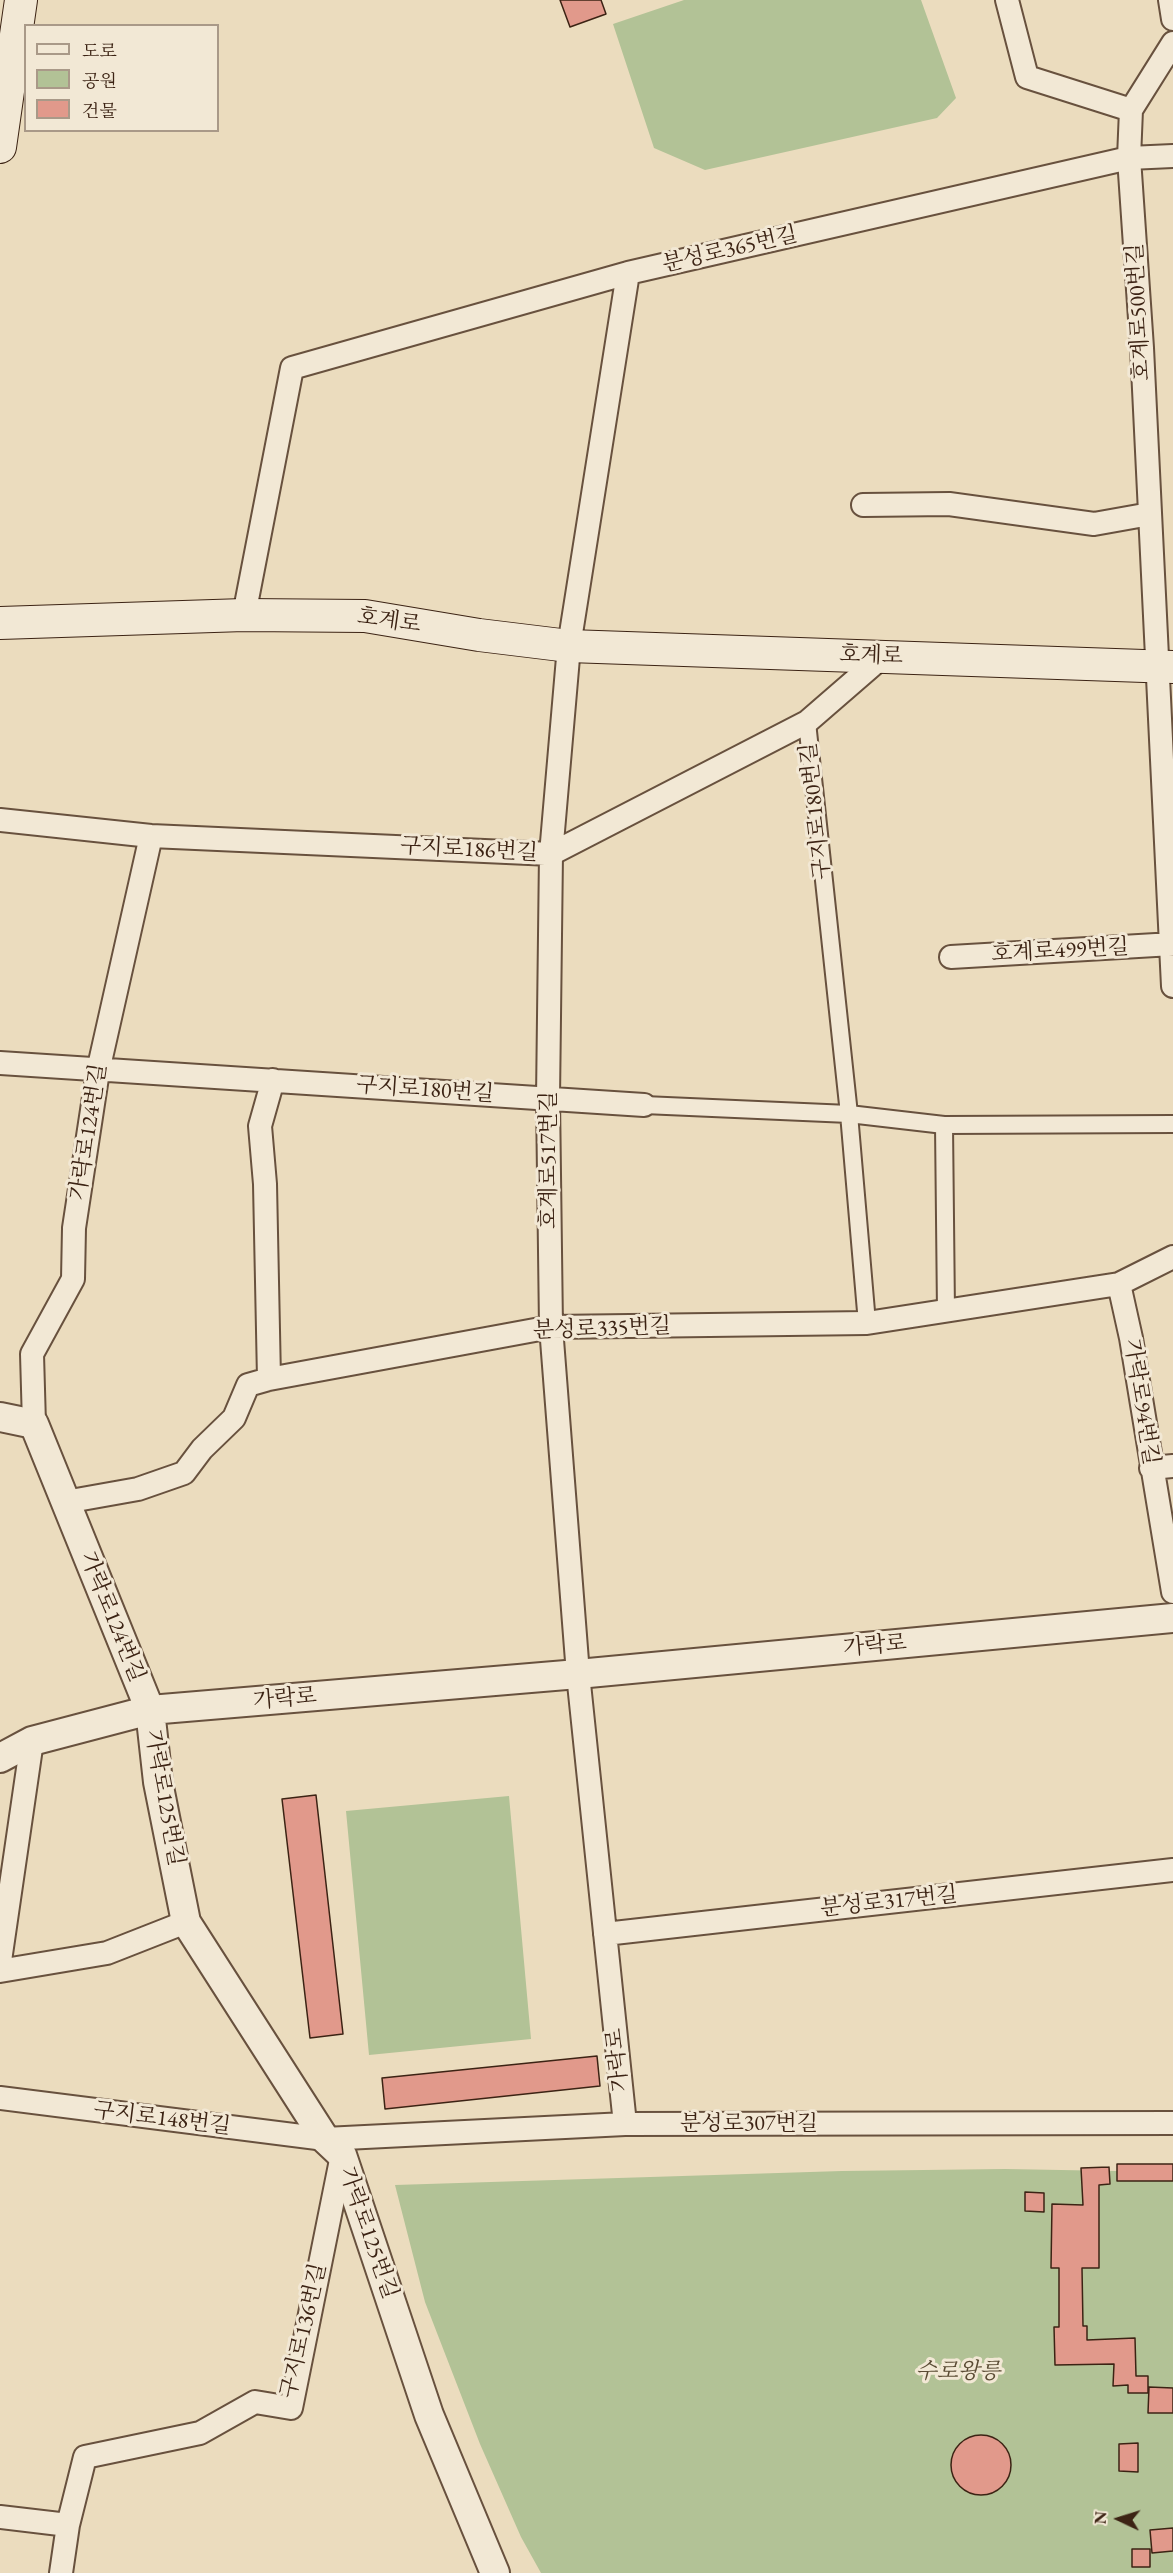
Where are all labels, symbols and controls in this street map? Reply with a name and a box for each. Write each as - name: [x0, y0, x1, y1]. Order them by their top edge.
- legend: [24, 24, 219, 132]
- text: 도로: [82, 39, 117, 62]
- text: 공원: [82, 69, 117, 92]
- text: 건물: [82, 99, 117, 122]
- street label: 분성로365번길: [660, 222, 800, 278]
- street label: 호계로500번길: [1122, 242, 1156, 382]
- street label: 호계로: [356, 603, 422, 639]
- street label: 호계로: [839, 642, 903, 670]
- street label: 구지로180번길: [796, 741, 836, 881]
- street label: 구지로186번길: [399, 833, 539, 867]
- street label: 호계로499번길: [990, 934, 1130, 968]
- street label: 가락로124번길: [65, 1062, 113, 1202]
- street label: 구지로180번길: [355, 1072, 495, 1108]
- street label: 호계로517번길: [536, 1091, 562, 1229]
- street label: 분성로335번길: [533, 1313, 671, 1345]
- street label: 가락로94번길: [1118, 1337, 1164, 1467]
- street label: 가락로124번길: [74, 1548, 150, 1686]
- street label: 가락로: [842, 1630, 908, 1662]
- street label: 가락로: [252, 1683, 318, 1715]
- street label: 가락로125번길: [139, 1728, 189, 1868]
- street label: 분성로317번길: [819, 1882, 959, 1922]
- street label: 가락로: [602, 2027, 634, 2093]
- street label: 구지로148번길: [92, 2097, 232, 2141]
- street label: 분성로307번길: [680, 2111, 818, 2137]
- street label: 가락로125번길: [333, 2163, 403, 2303]
- street label: 구지로136번길: [276, 2261, 332, 2401]
- park label: 수로왕릉: [915, 2359, 1001, 2385]
- north arrow: [1089, 2489, 1149, 2549]
- text: N: [1090, 2511, 1111, 2525]

